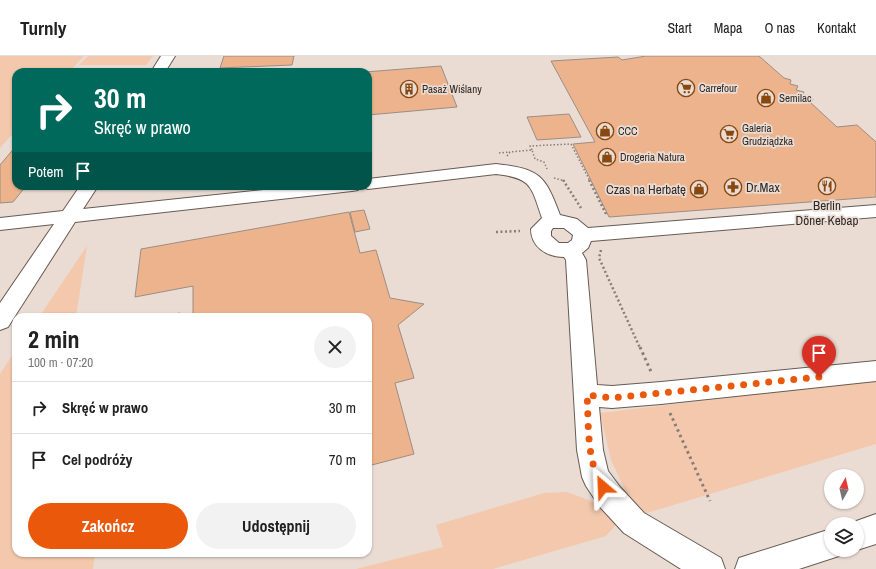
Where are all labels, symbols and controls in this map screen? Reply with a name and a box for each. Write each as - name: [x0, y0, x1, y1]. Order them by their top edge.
- text: Turnly: [20, 15, 66, 41]
- text: Start: [667, 19, 692, 37]
- text: Mapa: [714, 19, 742, 37]
- text: O nas: [764, 19, 795, 37]
- text: Kontakt: [817, 19, 856, 37]
- supermarket icon: Carrefour: [676, 78, 696, 98]
- text: 30 m: [94, 79, 146, 117]
- building icon: Pasaż Wiślany: [399, 79, 419, 99]
- place label: Carrefour: [699, 81, 737, 95]
- place label: Pasaż Wiślany: [422, 82, 482, 96]
- icon: right: [28, 84, 80, 136]
- shop icon: Semilac: [756, 88, 776, 108]
- place label: Semilac: [779, 91, 812, 105]
- text: Skręć w prawo: [94, 115, 191, 140]
- shop icon: CCC: [595, 121, 615, 141]
- place label: Galeria Grudziądzka: [742, 121, 793, 148]
- place label: CCC: [618, 124, 638, 138]
- supermarket icon: Galeria Grudziądzka: [719, 124, 739, 144]
- shop icon: Drogeria Natura: [597, 147, 617, 167]
- place label: Drogeria Natura: [620, 150, 685, 164]
- icon: arrive: [72, 160, 94, 182]
- text: Potem: [28, 161, 64, 182]
- restaurant icon: Berlin Döner Kebap: [817, 176, 837, 196]
- pharmacy icon: Dr.Max: [723, 177, 743, 197]
- shop icon: Czas na Herbatę: [689, 179, 709, 199]
- place label: Dr.Max: [746, 179, 780, 196]
- place label: Czas na Herbatę: [606, 181, 686, 198]
- place label: Berlin Döner Kebap: [796, 197, 858, 229]
- text: 2 min: [28, 323, 79, 355]
- button: close: [314, 326, 356, 368]
- pin: [802, 336, 836, 377]
- icon: arrive: [808, 342, 830, 364]
- text: 100 m · 07:20: [28, 354, 93, 371]
- icon: right: [28, 397, 50, 419]
- text: Skręć w prawo: [62, 397, 148, 418]
- text: 30 m: [329, 397, 356, 418]
- icon: arrive: [28, 449, 50, 471]
- text: Cel podróży: [62, 449, 132, 470]
- text: 70 m: [329, 449, 356, 470]
- position arrow: [582, 466, 624, 508]
- north arrow: [824, 469, 864, 509]
- map controls: [824, 469, 864, 557]
- button: Zakończ: [28, 503, 188, 549]
- button: Udostępnij: [196, 503, 356, 549]
- button: layers: [824, 517, 864, 557]

